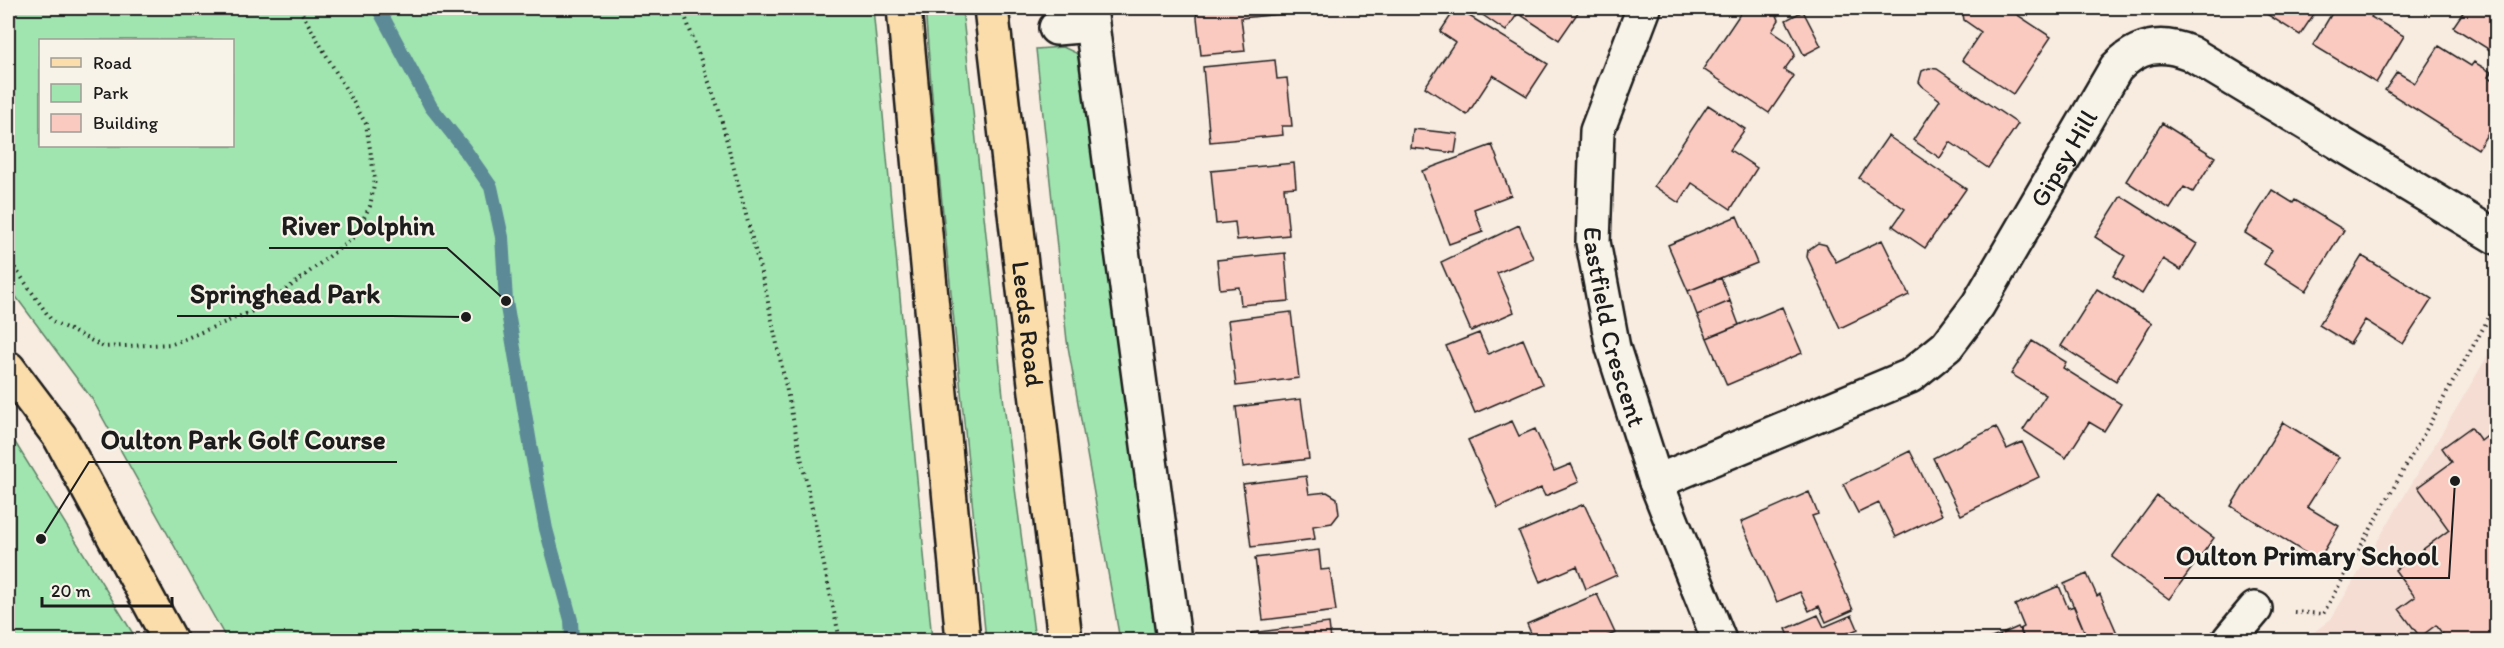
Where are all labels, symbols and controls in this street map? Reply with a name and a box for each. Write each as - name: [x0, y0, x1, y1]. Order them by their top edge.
- legend: [39, 39, 234, 147]
- text: Road: [93, 52, 132, 74]
- text: Park: [93, 82, 128, 104]
- street label: Gipsy Hill: [2023, 104, 2104, 213]
- text: Building: [93, 112, 159, 134]
- callout: River Dolphin: [269, 203, 447, 248]
- text: River Dolphin: [281, 209, 435, 242]
- street label: Eastfield Crescent: [1577, 226, 1653, 431]
- street label: Leeds Road: [1005, 259, 1051, 389]
- callout: Springhead Park: [177, 271, 392, 316]
- text: Springhead Park: [190, 277, 380, 310]
- callout: Oulton Park Golf Course: [89, 417, 397, 462]
- text: Oulton Park Golf Course: [100, 423, 386, 456]
- callout: Oulton Primary School: [2164, 533, 2449, 578]
- text: Oulton Primary School: [2176, 539, 2439, 572]
- scale bar: [42, 570, 172, 608]
- text: 20 m: [51, 580, 91, 602]

